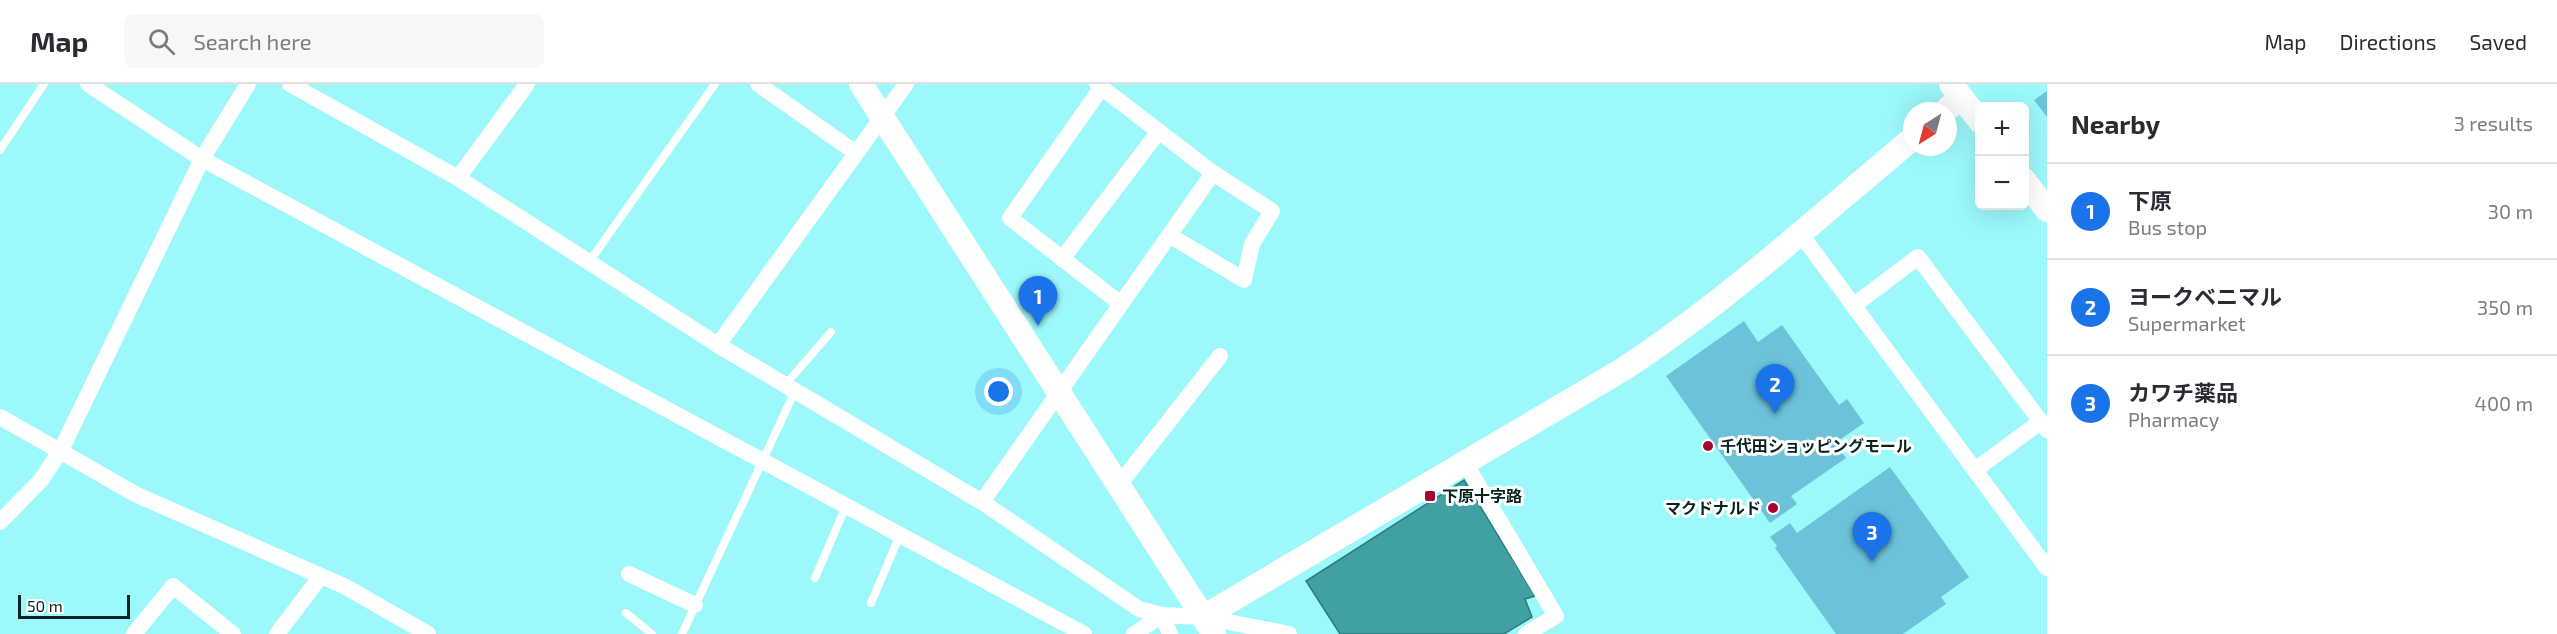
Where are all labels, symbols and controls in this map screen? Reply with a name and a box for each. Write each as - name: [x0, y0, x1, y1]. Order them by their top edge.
- search box: [124, 14, 544, 68]
- text: Map: [30, 24, 88, 58]
- icon: search: [145, 25, 178, 58]
- text: Search here: [193, 28, 312, 54]
- text: Map: [2264, 29, 2307, 54]
- text: Directions: [2340, 29, 2436, 54]
- text: Saved: [2469, 29, 2527, 54]
- north arrow: [1903, 102, 1957, 156]
- map controls: [1975, 102, 2029, 210]
- button: +: [1975, 102, 2029, 156]
- text: Nearby: [2071, 108, 2160, 139]
- text: 3 results: [2454, 111, 2533, 135]
- button: −: [1975, 156, 2029, 210]
- text: 下原: [2128, 187, 2172, 213]
- text: 1: [2086, 199, 2095, 223]
- text: 30 m: [2488, 199, 2533, 223]
- text: Bus stop: [2128, 215, 2207, 239]
- pin: 1: [1018, 276, 1058, 326]
- text: ヨークベニマル: [2128, 283, 2282, 309]
- text: 2: [2085, 295, 2096, 319]
- text: 350 m: [2477, 295, 2533, 319]
- text: Supermarket: [2128, 311, 2246, 335]
- pin: 2: [1756, 364, 1794, 414]
- your location: [984, 377, 1013, 406]
- text: カワチ薬品: [2128, 379, 2238, 405]
- text: 3: [2085, 391, 2096, 415]
- text: 400 m: [2475, 391, 2533, 415]
- text: Pharmacy: [2128, 407, 2219, 431]
- place label: 千代田ショッピングモール: [1720, 436, 1912, 455]
- marker: 千代田ショッピングモール: [1701, 439, 1715, 453]
- place label: 下原十字路: [1442, 486, 1522, 505]
- marker: 下原十字路: [1423, 489, 1437, 503]
- place label: マクドナルド: [1665, 498, 1761, 517]
- marker: マクドナルド: [1766, 501, 1780, 515]
- pin: 3: [1852, 512, 1892, 562]
- scale bar: [18, 592, 130, 620]
- text: 50 m: [27, 596, 63, 615]

